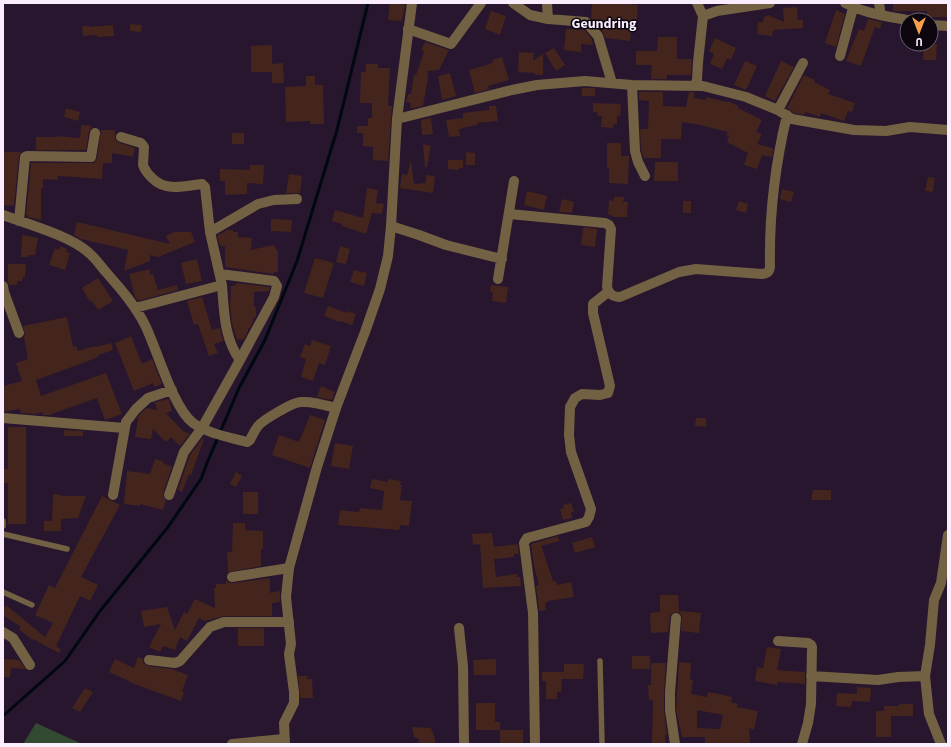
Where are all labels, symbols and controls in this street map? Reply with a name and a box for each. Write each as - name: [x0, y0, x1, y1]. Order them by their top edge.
- north arrow: [899, 12, 939, 52]
- district label: Geundring: [571, 14, 637, 34]
- text: U: [915, 34, 923, 49]

